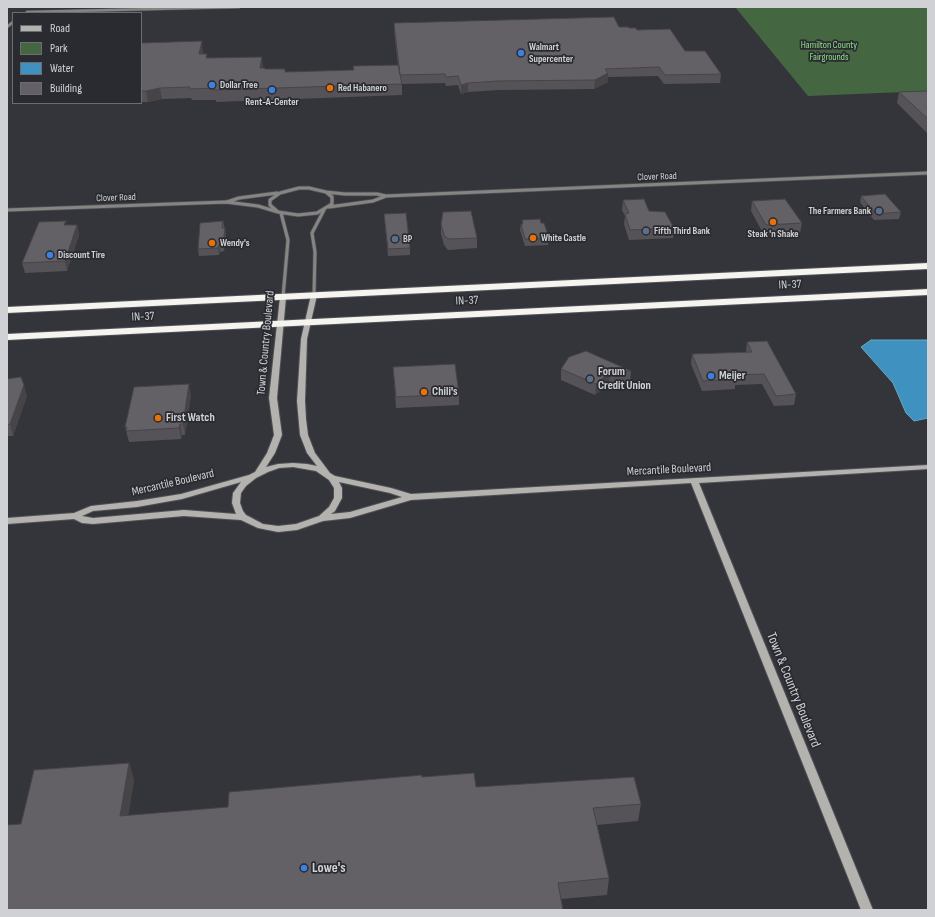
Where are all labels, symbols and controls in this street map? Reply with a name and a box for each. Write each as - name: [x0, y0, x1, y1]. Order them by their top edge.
- legend: [12, 12, 142, 104]
- text: Road: [50, 21, 70, 36]
- park label: Hamilton County Fairgrounds: [801, 39, 857, 62]
- text: Park: [50, 41, 68, 56]
- place label: Walmart Supercenter: [529, 41, 573, 64]
- marker: Walmart Supercenter: [516, 48, 526, 58]
- text: Water: [50, 61, 74, 76]
- place label: Dollar Tree: [220, 79, 258, 91]
- marker: Dollar Tree: [207, 80, 217, 90]
- text: Building: [50, 81, 82, 96]
- place label: Red Habanero: [338, 82, 387, 94]
- marker: Red Habanero: [325, 83, 335, 93]
- marker: Rent-A-Center: [267, 85, 277, 95]
- place label: Rent-A-Center: [245, 96, 299, 108]
- street label: Clover Road: [637, 170, 677, 184]
- street label: Clover Road: [96, 191, 136, 205]
- place label: The Farmers Bank: [809, 205, 871, 217]
- marker: The Farmers Bank: [874, 206, 884, 216]
- marker: Steak 'n Shake: [768, 217, 778, 227]
- place label: Fifth Third Bank: [654, 225, 710, 237]
- marker: Fifth Third Bank: [641, 226, 651, 236]
- place label: Steak 'n Shake: [747, 228, 799, 240]
- place label: White Castle: [541, 232, 586, 244]
- place label: BP: [403, 233, 412, 245]
- marker: White Castle: [528, 233, 538, 243]
- marker: BP: [390, 234, 400, 244]
- place label: Wendy's: [220, 237, 250, 249]
- marker: Wendy's: [207, 238, 217, 248]
- place label: Discount Tire: [58, 249, 105, 261]
- marker: Discount Tire: [45, 250, 55, 260]
- street label: IN-37: [778, 277, 802, 293]
- street label: Town & Country Boulevard: [254, 290, 278, 396]
- street label: IN-37: [455, 293, 479, 309]
- street label: IN-37: [131, 309, 155, 325]
- place label: Forum Credit Union: [598, 365, 651, 393]
- place label: Meijer: [719, 369, 745, 383]
- marker: Meijer: [706, 371, 716, 381]
- marker: Forum Credit Union: [585, 374, 595, 384]
- place label: Chili's: [432, 385, 458, 399]
- marker: Chili's: [419, 387, 429, 397]
- place label: First Watch: [166, 411, 215, 425]
- marker: First Watch: [153, 413, 163, 423]
- street label: Mercantile Boulevard: [627, 461, 711, 479]
- street label: Mercantile Boulevard: [130, 467, 216, 499]
- street label: Town & Country Boulevard: [762, 630, 824, 750]
- place label: Lowe's: [312, 860, 346, 876]
- marker: Lowe's: [299, 863, 309, 873]

